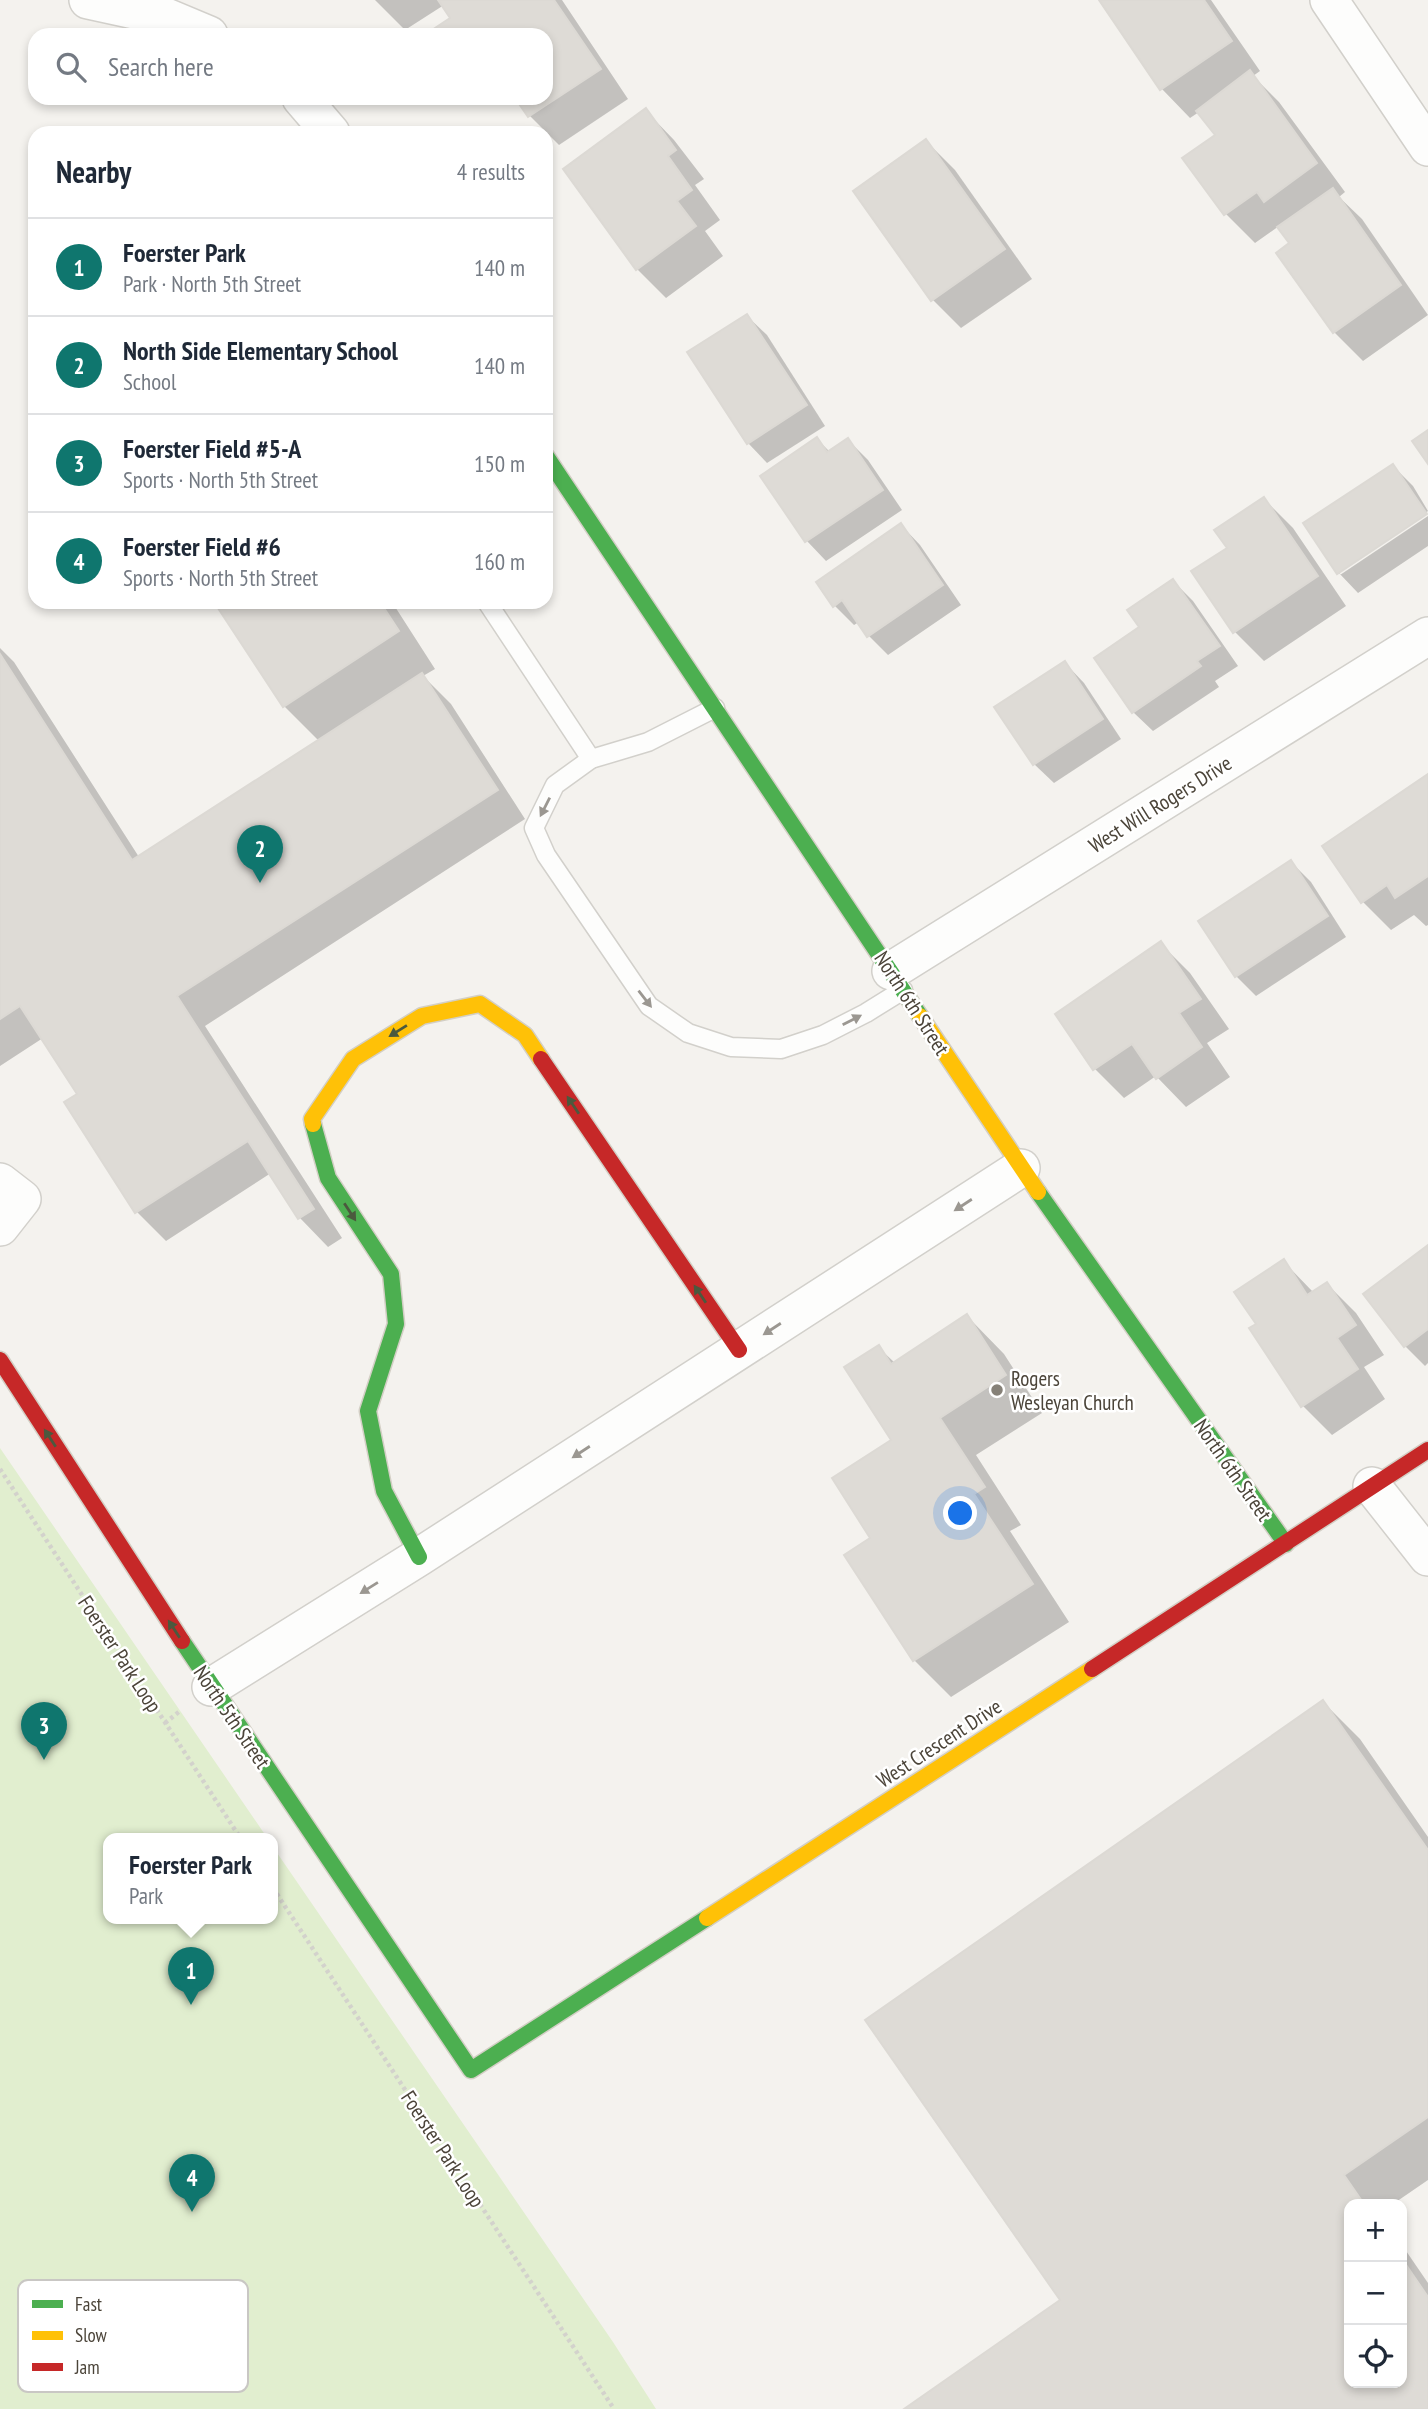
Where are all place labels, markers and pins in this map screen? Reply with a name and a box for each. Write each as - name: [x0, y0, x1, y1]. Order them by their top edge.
- pin: 2: [237, 825, 283, 883]
- place label: Rogers Wesleyan Church: [1011, 1365, 1134, 1416]
- marker: Rogers Wesleyan Church: [989, 1382, 1005, 1398]
- pin: 3: [21, 1702, 67, 1760]
- pin: 1: [168, 1947, 214, 2005]
- pin: 4: [169, 2154, 215, 2212]

